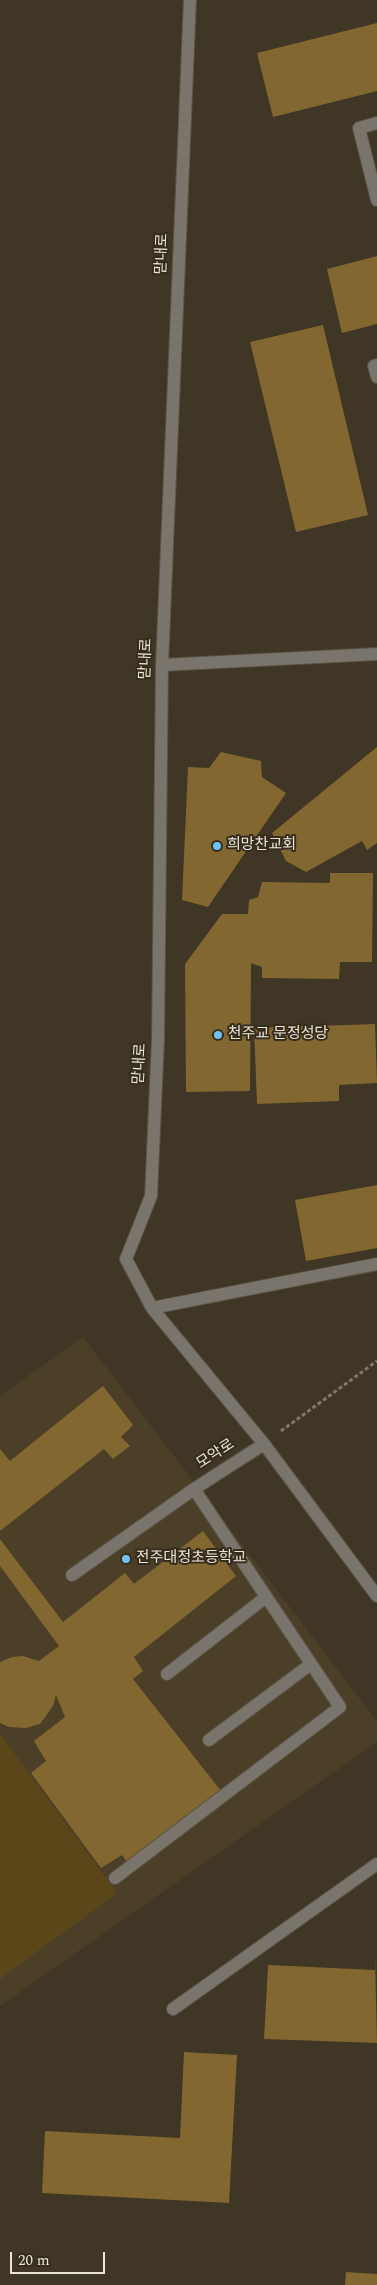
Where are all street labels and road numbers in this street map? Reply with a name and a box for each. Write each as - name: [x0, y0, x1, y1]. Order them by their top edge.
- street label: 맏내로: [153, 233, 173, 275]
- street label: 맏내로: [137, 638, 157, 680]
- street label: 맏내로: [131, 1043, 151, 1085]
- street label: 모악로: [194, 1436, 238, 1474]

